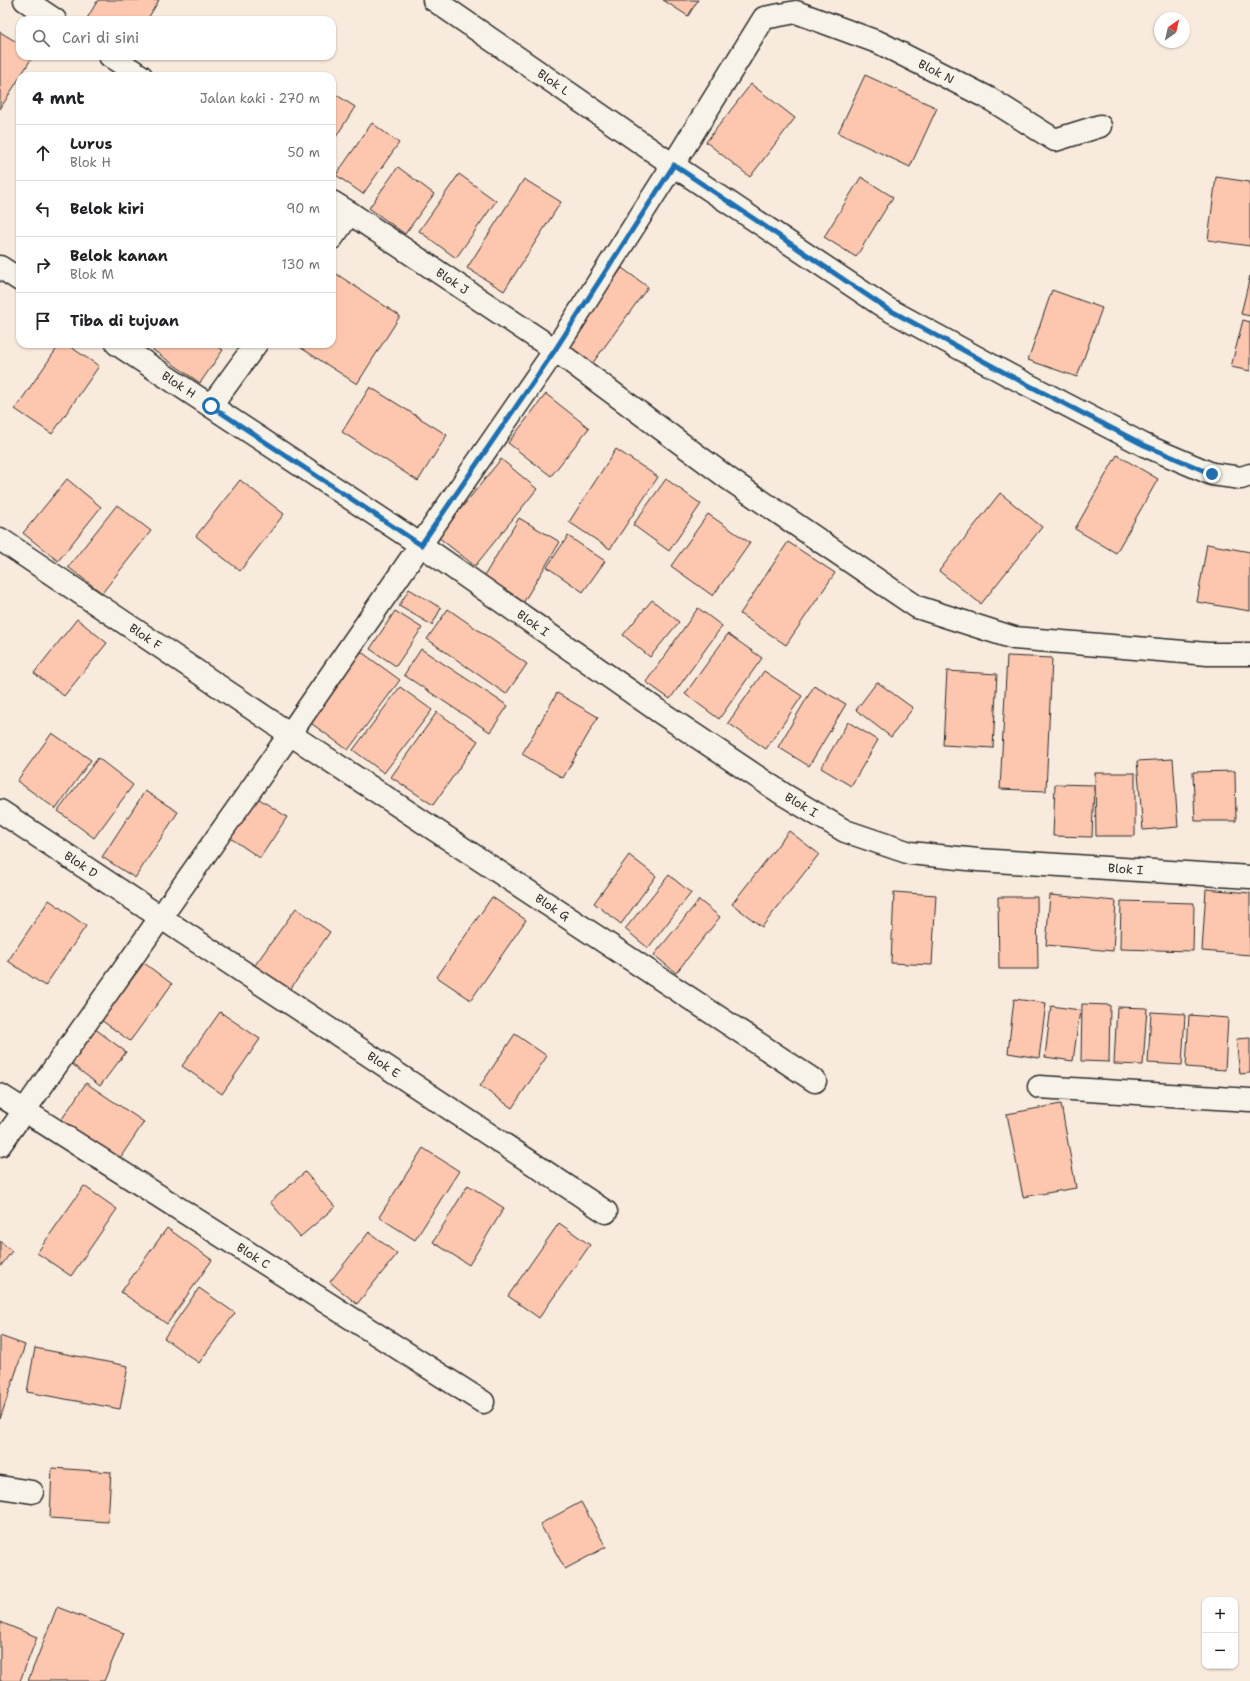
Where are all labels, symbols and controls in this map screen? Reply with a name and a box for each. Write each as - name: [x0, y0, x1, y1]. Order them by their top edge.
- north arrow: [1154, 12, 1190, 48]
- search box: [16, 16, 336, 60]
- icon: search: [30, 27, 52, 49]
- text: Cari di sini: [62, 28, 139, 48]
- street label: Blok N: [916, 56, 957, 87]
- street label: Blok L: [534, 66, 573, 99]
- text: 4 mnt: [32, 87, 85, 109]
- text: Jalan kaki · 270 m: [200, 90, 320, 107]
- text: Lurus: [70, 134, 112, 154]
- icon: ahead: [32, 142, 54, 164]
- text: 50 m: [287, 144, 320, 161]
- text: Blok H: [70, 154, 111, 171]
- icon: left: [32, 198, 54, 220]
- text: Belok kiri: [70, 199, 144, 219]
- text: 90 m: [286, 200, 320, 217]
- text: Belok kanan: [70, 246, 168, 266]
- icon: right: [32, 254, 54, 276]
- text: 130 m: [282, 256, 320, 273]
- street label: Blok J: [433, 265, 472, 298]
- text: Blok M: [70, 266, 114, 283]
- icon: arrive: [32, 310, 54, 332]
- text: Tiba di tujuan: [70, 311, 179, 331]
- street label: Blok H: [159, 368, 199, 402]
- route start: [202, 397, 220, 415]
- route end: [1203, 465, 1221, 483]
- street label: Blok I: [514, 606, 552, 640]
- street label: Blok F: [126, 620, 165, 653]
- street label: Blok I: [782, 789, 821, 821]
- street label: Blok D: [61, 848, 101, 881]
- street label: Blok I: [1107, 860, 1144, 878]
- street label: Blok G: [532, 890, 573, 925]
- street label: Blok E: [364, 1048, 403, 1082]
- street label: Blok C: [234, 1239, 273, 1272]
- map controls: [1202, 1597, 1238, 1669]
- button: +: [1202, 1597, 1238, 1633]
- button: −: [1202, 1633, 1238, 1669]

